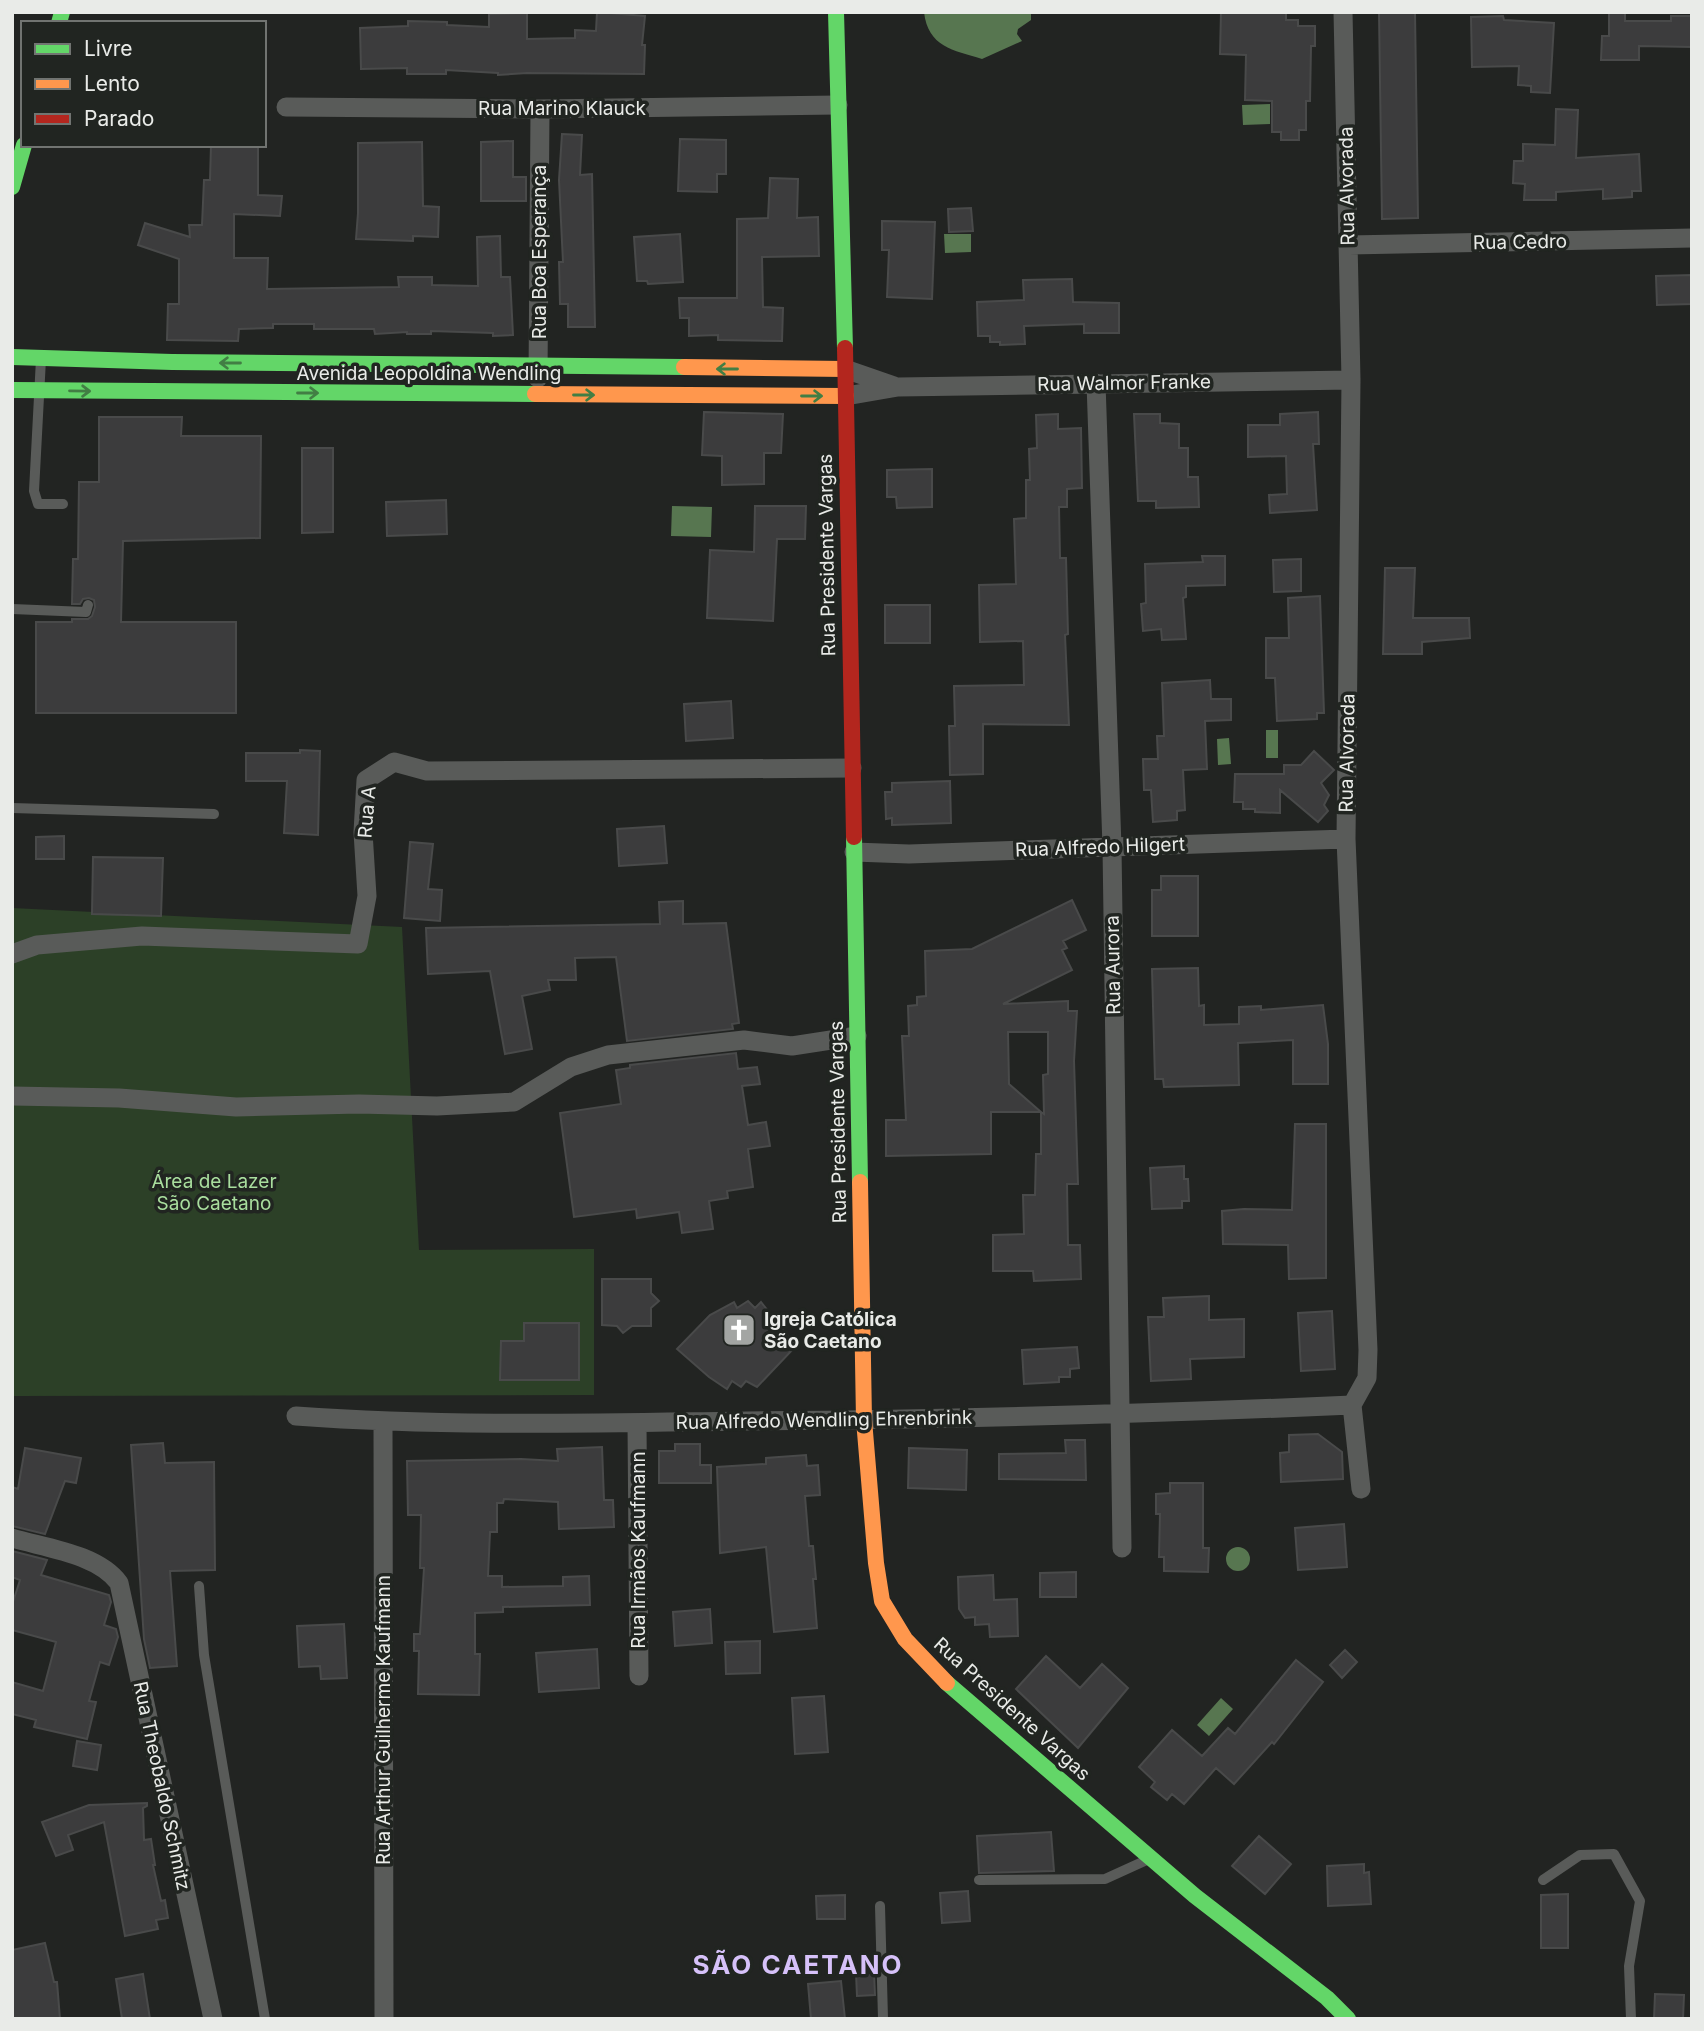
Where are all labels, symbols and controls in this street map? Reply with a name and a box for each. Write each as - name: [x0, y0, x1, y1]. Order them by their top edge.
- legend: [21, 21, 266, 147]
- text: Livre: [84, 36, 133, 61]
- text: Lento: [84, 71, 140, 96]
- street label: Rua Marino Klauck: [478, 97, 647, 120]
- text: Parado: [84, 106, 154, 131]
- street label: Rua Alvorada: [1334, 126, 1360, 246]
- street label: Rua Boa Esperança: [528, 165, 551, 339]
- street label: Rua Cedro: [1473, 230, 1567, 254]
- one-way arrow: [219, 356, 242, 370]
- street label: Avenida Leopoldina Wendling: [297, 362, 561, 385]
- one-way arrow: [716, 362, 739, 375]
- street label: Rua Walmor Franke: [1037, 370, 1211, 396]
- one-way arrow: [69, 385, 92, 398]
- one-way arrow: [296, 386, 319, 400]
- one-way arrow: [573, 388, 596, 402]
- one-way arrow: [800, 389, 823, 403]
- street label: Rua Presidente Vargas: [814, 454, 840, 656]
- street label: Rua Alvorada: [1334, 693, 1360, 813]
- street label: Rua A: [353, 785, 381, 839]
- street label: Rua Alfredo Hilgert: [1015, 833, 1185, 861]
- street label: Rua Aurora: [1101, 915, 1125, 1015]
- street label: Rua Presidente Vargas: [825, 1021, 851, 1223]
- park label: Área de Lazer São Caetano: [151, 1169, 277, 1215]
- place label: Igreja Católica São Caetano: [764, 1308, 897, 1353]
- church icon: Igreja Católica São Caetano: [720, 1311, 758, 1349]
- street label: Rua Alfredo Wendling Ehrenbrink: [675, 1406, 973, 1434]
- street label: Rua Irmãos Kaufmann: [627, 1451, 650, 1649]
- street label: Rua Arthur Guilherme Kaufmann: [372, 1575, 395, 1865]
- street label: Rua Presidente Vargas: [929, 1633, 1095, 1785]
- street label: Rua Theobaldo Schmitz: [129, 1679, 195, 1893]
- district label: SÃO CAETANO: [692, 1949, 904, 1980]

